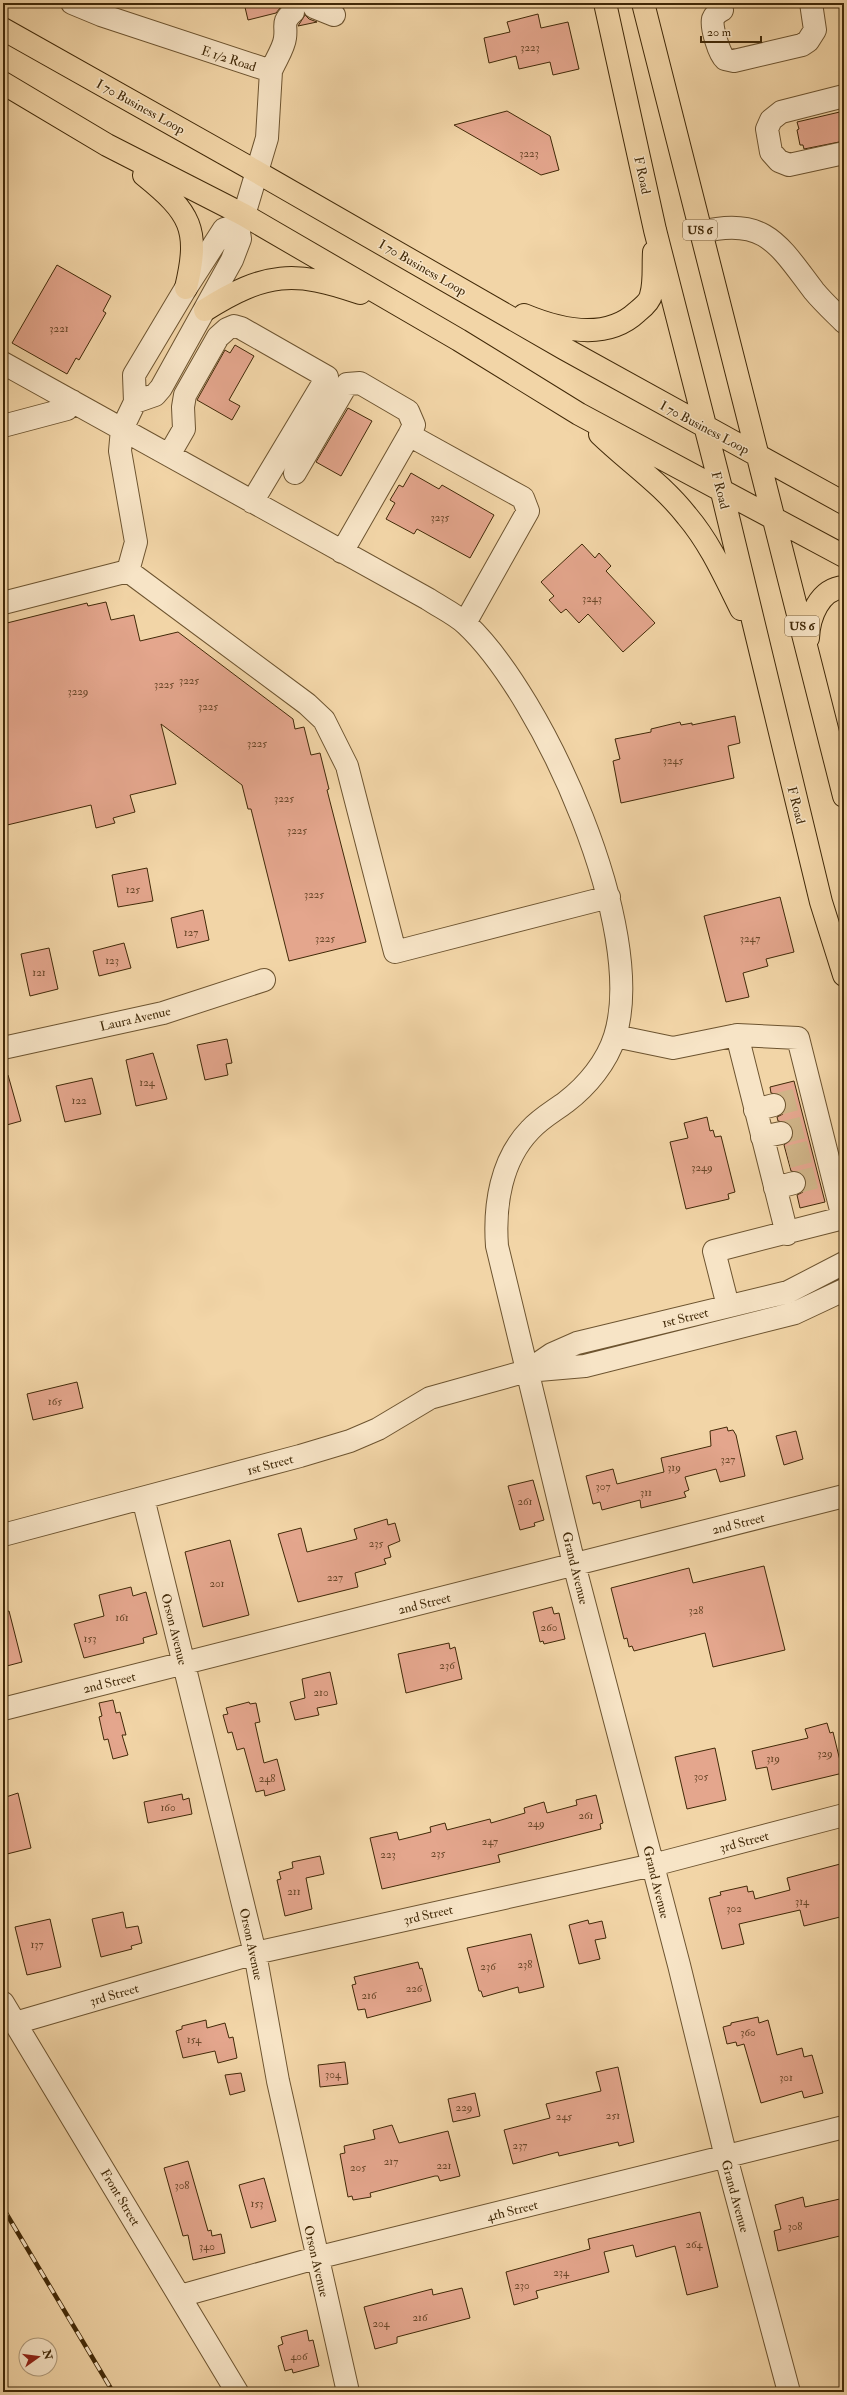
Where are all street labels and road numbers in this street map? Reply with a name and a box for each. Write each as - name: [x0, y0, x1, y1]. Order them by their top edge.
- street label: E 1/2 Road: [199, 43, 259, 75]
- street label: I 70 Business Loop: [93, 76, 188, 139]
- street label: F Road: [630, 155, 654, 196]
- road number: US 6: [683, 220, 717, 240]
- street label: I 70 Business Loop: [375, 236, 470, 301]
- street label: I 70 Business Loop: [657, 398, 752, 459]
- street label: F Road: [708, 470, 733, 511]
- road number: US 6: [785, 616, 819, 636]
- street label: F Road: [784, 785, 809, 826]
- street label: Laura Avenue: [98, 1003, 173, 1035]
- street label: 1st Street: [660, 1304, 710, 1331]
- street label: 1st Street: [245, 1451, 295, 1479]
- street label: 2nd Street: [710, 1510, 766, 1538]
- street label: Grand Avenue: [558, 1530, 592, 1607]
- street label: 2nd Street: [396, 1590, 452, 1618]
- street label: Orson Avenue: [157, 1592, 191, 1667]
- street label: 2nd Street: [81, 1669, 137, 1697]
- street label: 3rd Street: [718, 1828, 771, 1856]
- street label: Grand Avenue: [639, 1844, 673, 1921]
- street label: 3rd Street: [402, 1902, 454, 1928]
- street label: Orson Avenue: [236, 1907, 267, 1982]
- street label: 3rd Street: [88, 1980, 141, 2010]
- street label: Grand Avenue: [718, 2158, 753, 2235]
- street label: Front Street: [97, 2166, 143, 2229]
- street label: 4th Street: [485, 2197, 539, 2225]
- street label: Orson Avenue: [300, 2224, 332, 2299]

